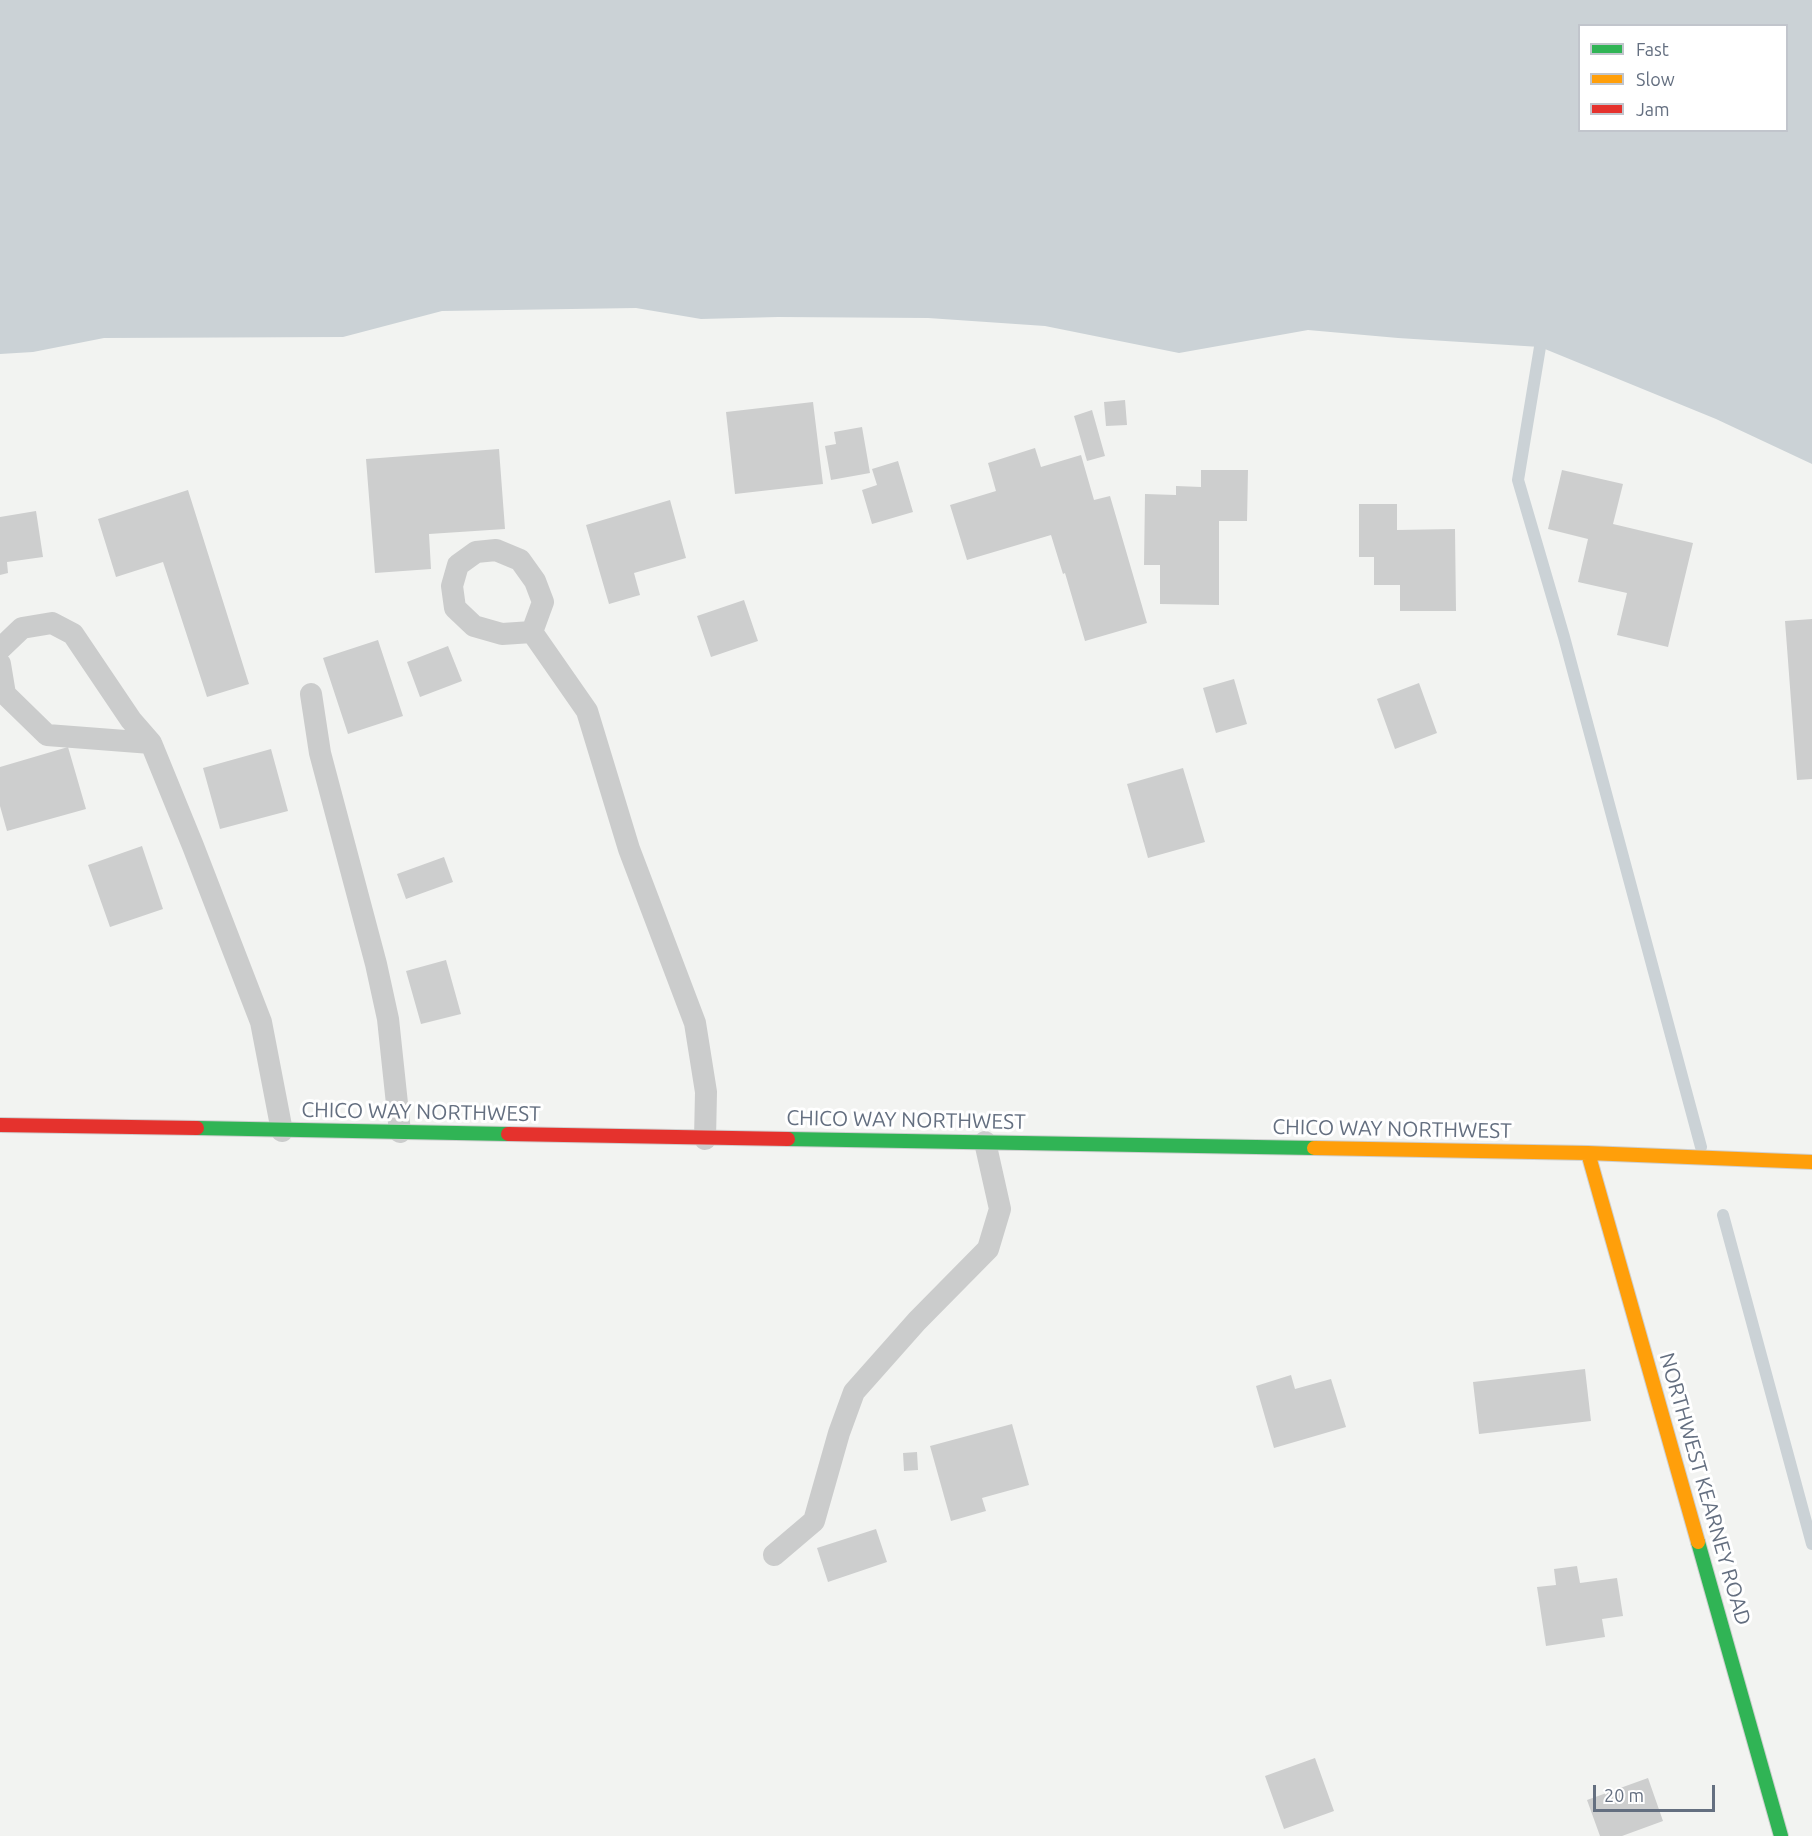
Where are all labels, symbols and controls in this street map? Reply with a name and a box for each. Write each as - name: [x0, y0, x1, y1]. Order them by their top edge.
- legend: [1578, 24, 1788, 132]
- text: Fast: [1636, 39, 1669, 59]
- text: Slow: [1636, 69, 1675, 89]
- text: Jam: [1636, 99, 1670, 119]
- street label: CHICO WAY NORTHWEST: [301, 1097, 541, 1127]
- street label: CHICO WAY NORTHWEST: [786, 1105, 1026, 1135]
- street label: CHICO WAY NORTHWEST: [1272, 1114, 1512, 1144]
- street label: NORTHWEST KEARNEY ROAD: [1654, 1350, 1756, 1628]
- scale bar: [1596, 1773, 1718, 1811]
- text: 20 m: [1604, 1785, 1644, 1805]

